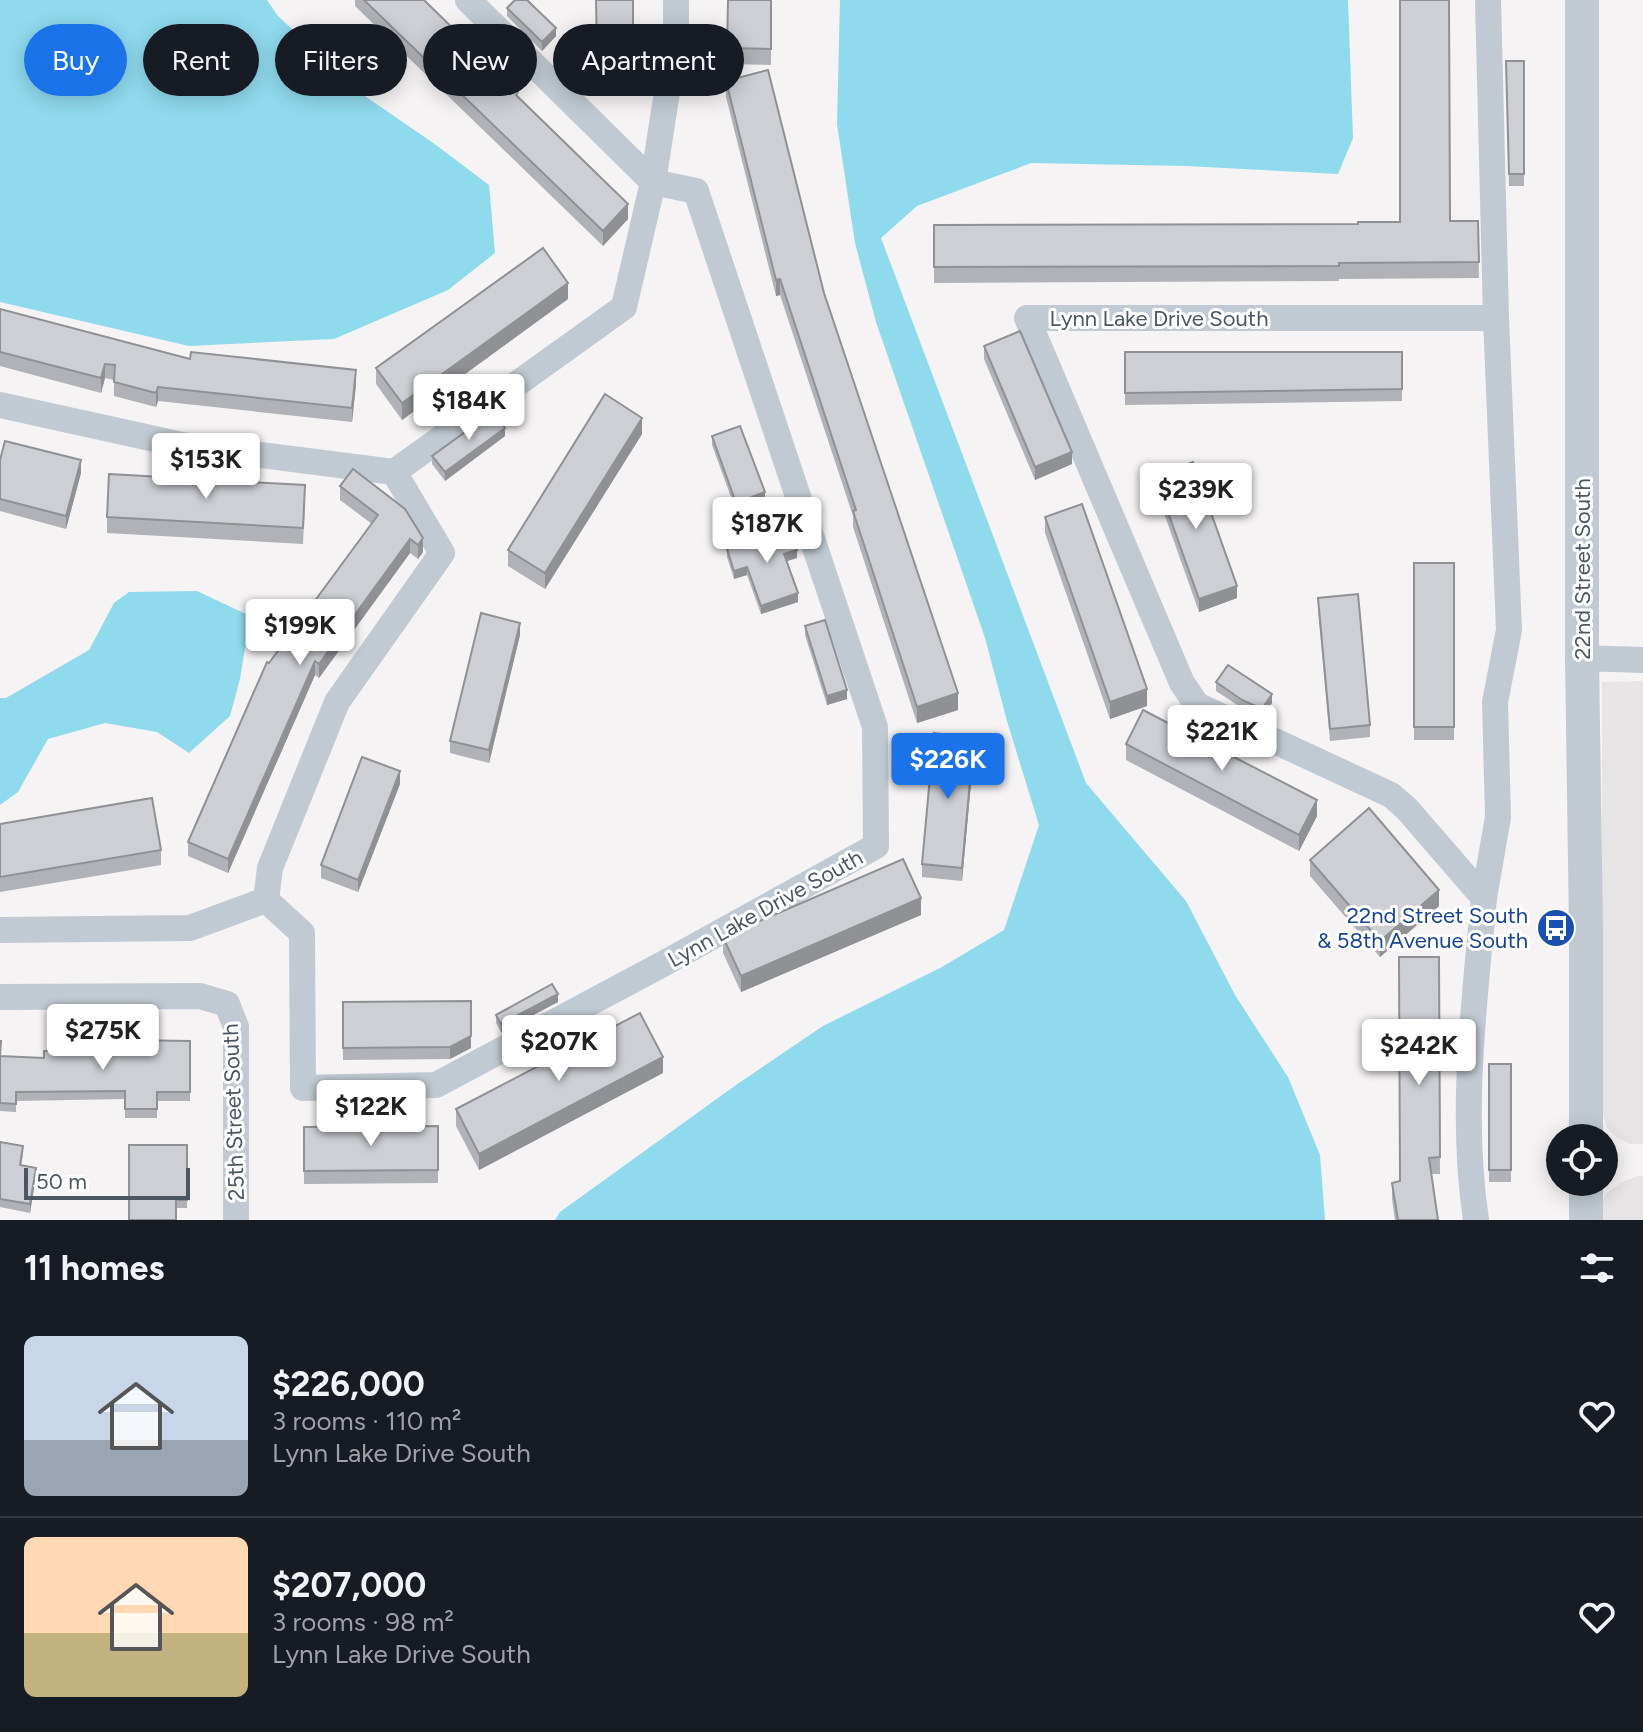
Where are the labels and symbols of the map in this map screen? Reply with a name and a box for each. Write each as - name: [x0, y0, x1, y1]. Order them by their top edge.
- street label: Lynn Lake Drive South: [1050, 305, 1268, 332]
- pin: $184K: [413, 374, 525, 442]
- pin: $153K: [150, 433, 262, 501]
- pin: $239K: [1140, 463, 1252, 531]
- street label: 22nd Street South: [1569, 478, 1596, 660]
- pin: $187K: [711, 497, 823, 565]
- pin: $199K: [244, 599, 356, 667]
- pin: $221K: [1166, 705, 1278, 773]
- pin: $226K: [892, 733, 1004, 801]
- street label: Lynn Lake Drive South: [663, 844, 868, 973]
- place label: 22nd Street South & 58th Avenue South: [1317, 902, 1528, 954]
- bus stop icon: 22nd Street South & 58th Avenue South: [1535, 907, 1577, 949]
- pin: $275K: [47, 1004, 159, 1072]
- pin: $207K: [503, 1015, 615, 1083]
- pin: $242K: [1363, 1019, 1475, 1087]
- street label: 25th Street South: [217, 1023, 250, 1201]
- pin: $122K: [315, 1080, 427, 1148]
- scale bar: [24, 1164, 190, 1200]

